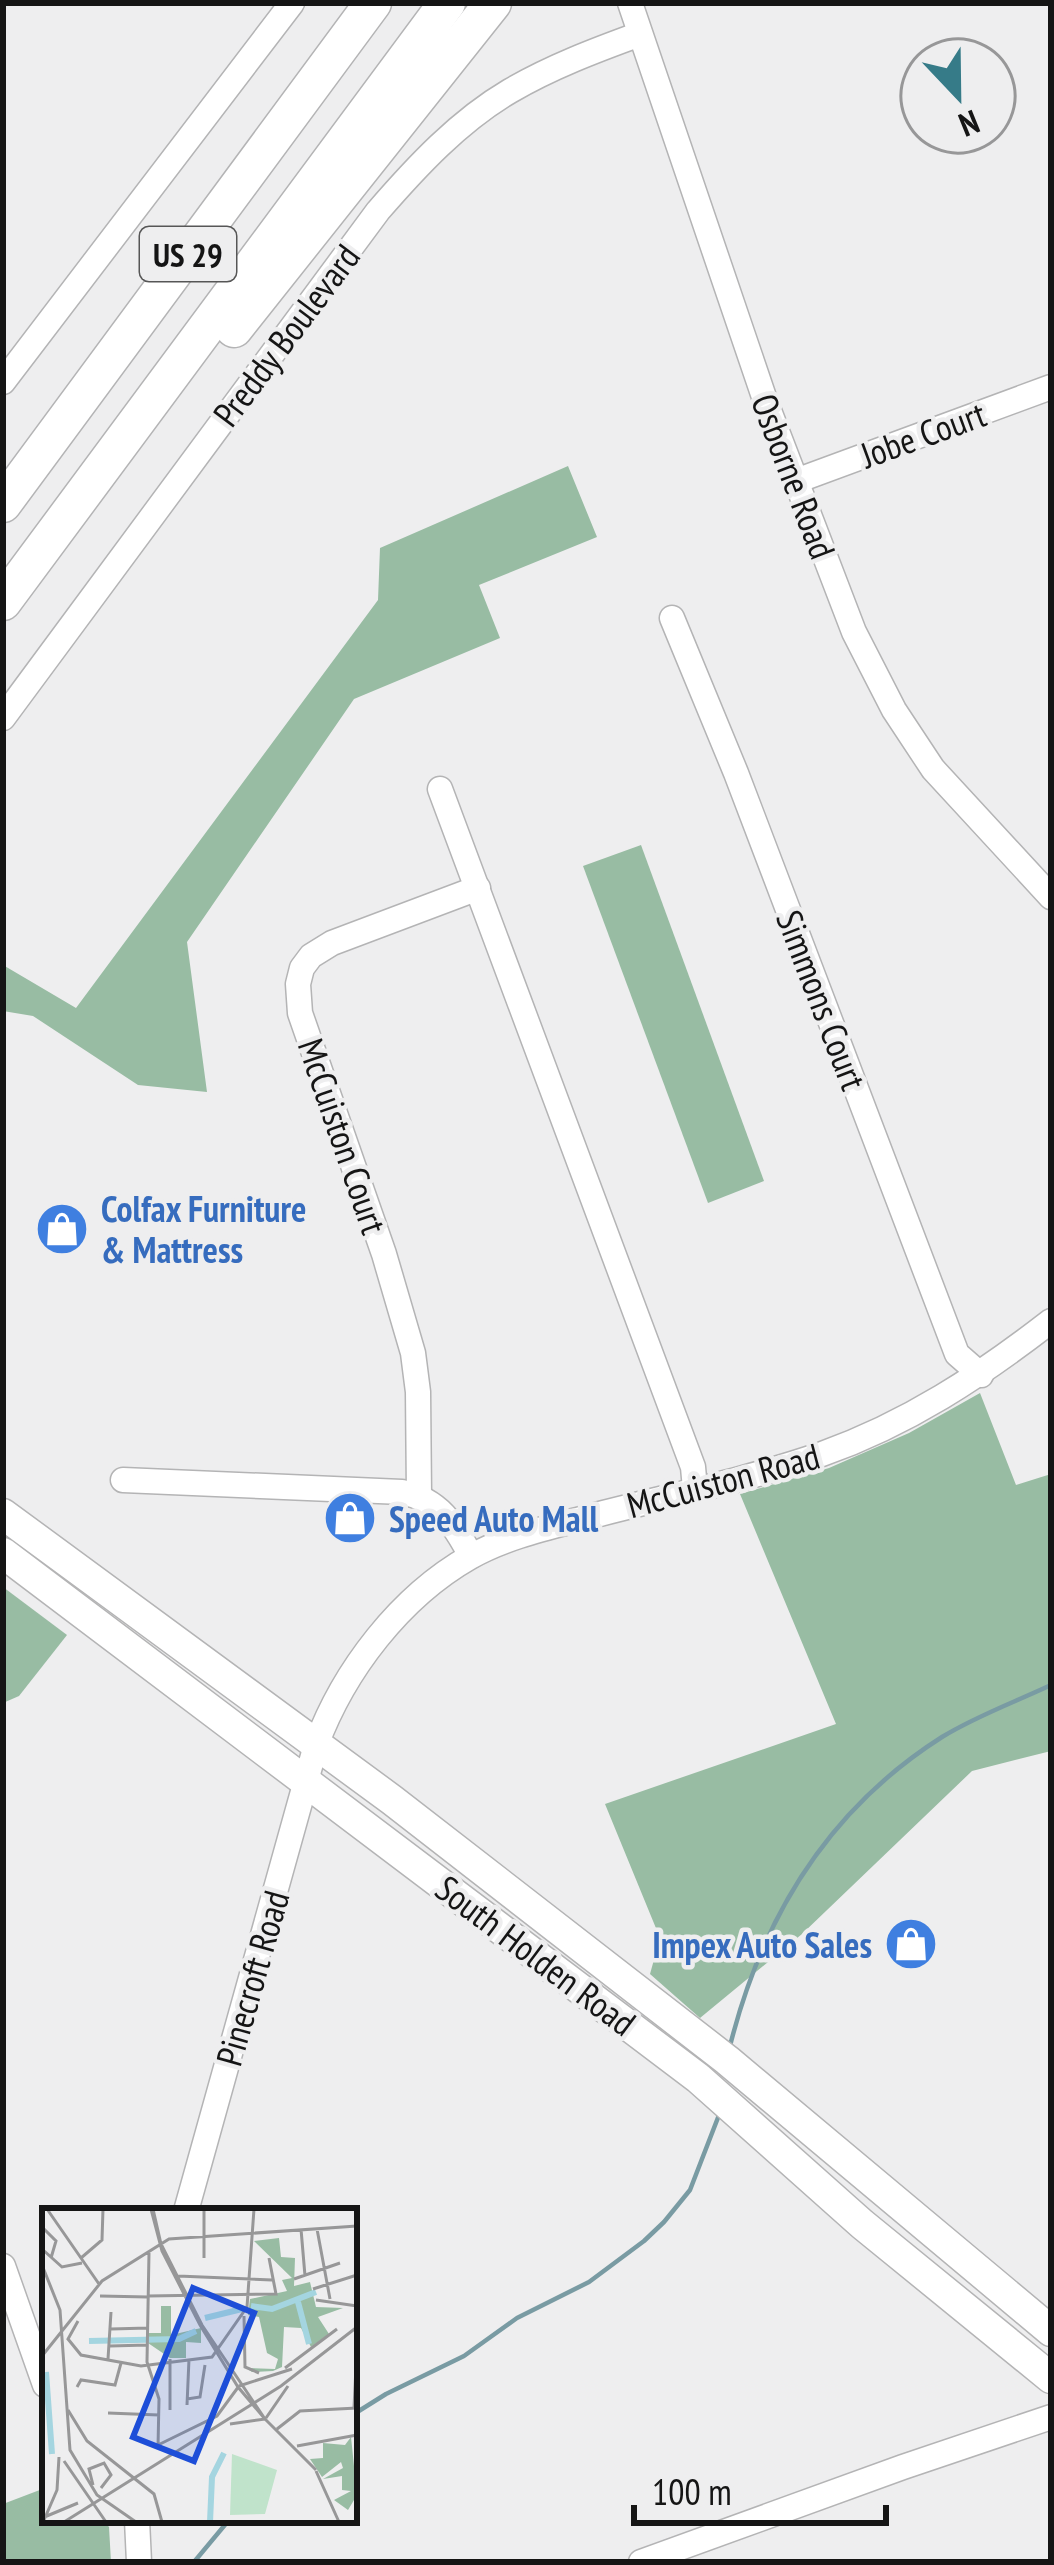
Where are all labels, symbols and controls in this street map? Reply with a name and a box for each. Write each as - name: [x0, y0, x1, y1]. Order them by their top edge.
- north arrow: [898, 36, 1018, 156]
- text: N: [953, 101, 986, 148]
- road number: US 29: [140, 227, 236, 281]
- street label: Preddy Boulevard: [202, 235, 370, 435]
- street label: Osborne Road: [741, 387, 847, 565]
- street label: Jobe Court: [853, 390, 992, 479]
- street label: Simmons Court: [766, 904, 878, 1097]
- street label: McCuiston Court: [288, 1032, 398, 1240]
- place label: Colfax Furniture & Mattress: [101, 1185, 306, 1273]
- shop icon: Colfax Furniture & Mattress: [34, 1201, 90, 1257]
- street label: McCuiston Road: [622, 1432, 824, 1528]
- shop icon: Speed Auto Mall: [322, 1490, 378, 1546]
- place label: Speed Auto Mall: [389, 1495, 598, 1542]
- street label: South Holden Road: [427, 1864, 645, 2046]
- street label: Pinecroft Road: [205, 1885, 299, 2071]
- shop icon: Impex Auto Sales: [883, 1916, 939, 1972]
- place label: Impex Auto Sales: [652, 1921, 872, 1968]
- inset map: [42, 2208, 357, 2523]
- scale bar: [634, 2451, 886, 2525]
- text: 100 m: [652, 2468, 732, 2515]

